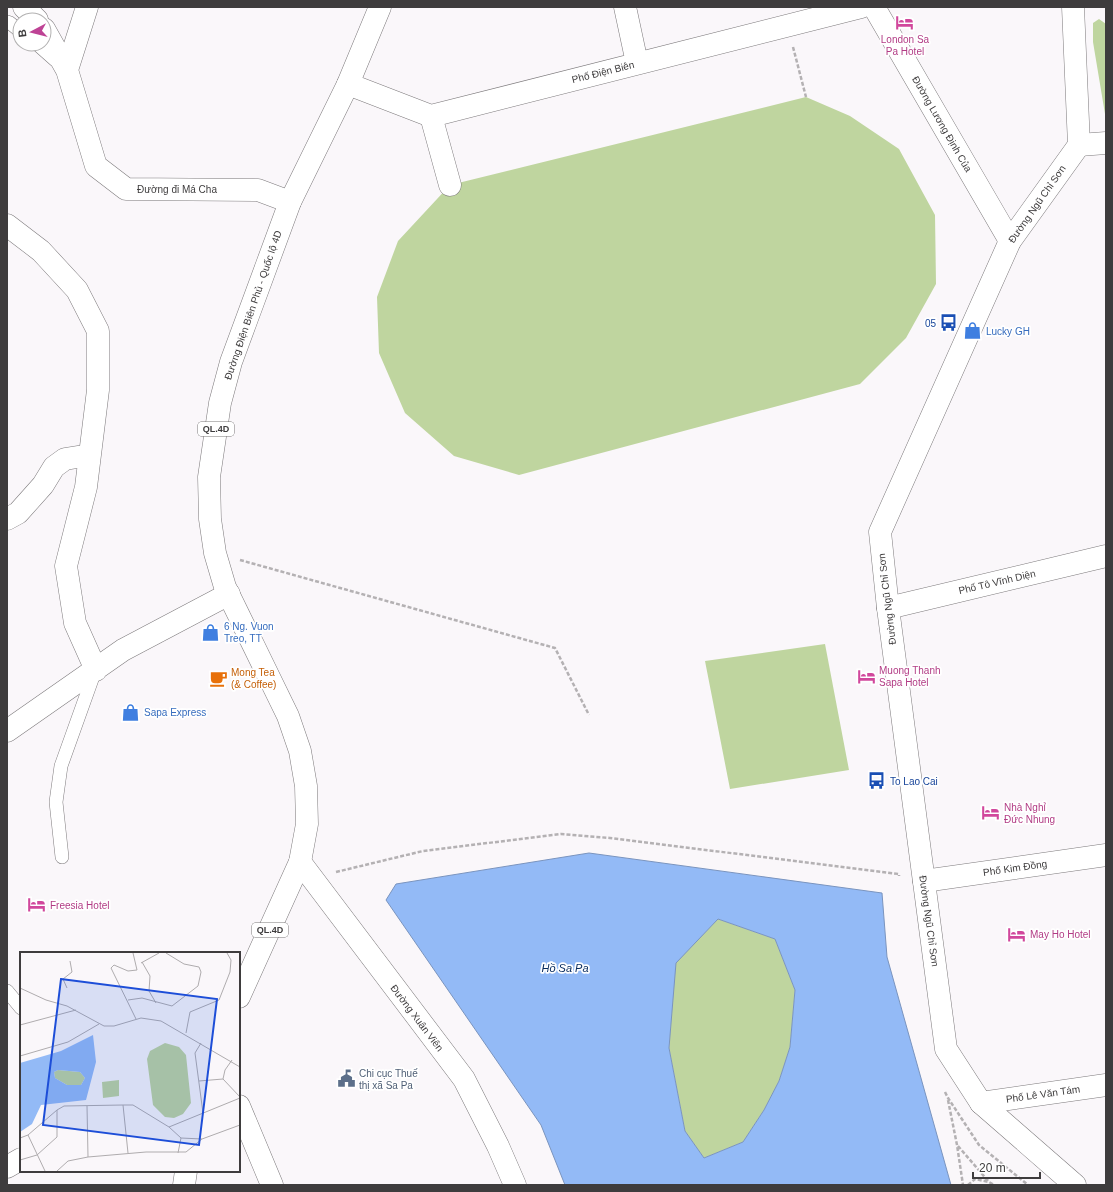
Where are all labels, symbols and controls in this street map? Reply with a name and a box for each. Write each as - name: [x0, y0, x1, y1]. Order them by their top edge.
- north arrow: [12, 12, 52, 52]
- hotel icon: London Sa Pa Hotel: [895, 12, 915, 32]
- text: B: [16, 28, 29, 38]
- place label: London Sa Pa Hotel: [881, 34, 930, 57]
- street label: Phố Điện Biên: [571, 59, 635, 85]
- street label: Đường Lương Định Của: [910, 74, 974, 174]
- street label: Đường Ngũ Chỉ Sơn: [1006, 163, 1068, 245]
- street label: Đường đi Má Cha: [137, 184, 217, 195]
- street label: Đường Điện Biên Phủ - Quốc lộ 4D: [222, 229, 284, 381]
- bus stop icon: 05: [939, 313, 959, 333]
- place label: 05: [925, 318, 936, 329]
- shop icon: Lucky GH: [963, 321, 983, 341]
- place label: Lucky GH: [986, 326, 1030, 337]
- road number: QL.4D: [198, 422, 234, 436]
- street label: Đường Ngũ Chỉ Sơn: [876, 553, 898, 645]
- street label: Phố Tô Vĩnh Diện: [957, 568, 1037, 596]
- place label: 6 Ng. Vuon Treo, TT: [224, 621, 274, 644]
- shop icon: 6 Ng. Vuon Treo, TT: [201, 622, 221, 642]
- place label: Muong Thanh Sapa Hotel: [879, 665, 941, 688]
- hotel icon: Muong Thanh Sapa Hotel: [856, 666, 876, 686]
- place label: Mong Tea (& Coffee): [231, 667, 276, 690]
- cafe icon: Mong Tea (& Coffee): [208, 668, 228, 688]
- shop icon: Sapa Express: [121, 702, 141, 722]
- place label: Sapa Express: [144, 707, 206, 718]
- bus stop icon: To Lao Cai: [867, 771, 887, 791]
- place label: To Lao Cai: [890, 776, 938, 787]
- place label: Nhà Nghỉ Đức Nhung: [1004, 802, 1055, 825]
- hotel icon: Nhà Nghỉ Đức Nhung: [981, 803, 1001, 823]
- street label: Phố Kim Đồng: [982, 858, 1048, 878]
- street label: Đường Ngũ Chỉ Sơn: [917, 875, 941, 967]
- hotel icon: Freesia Hotel: [27, 895, 47, 915]
- place label: Freesia Hotel: [50, 900, 109, 911]
- road number: QL.4D: [252, 923, 288, 937]
- hotel icon: May Ho Hotel: [1007, 924, 1027, 944]
- place label: May Ho Hotel: [1030, 929, 1091, 940]
- inset map: [20, 952, 240, 1172]
- water label: Hồ Sa Pa: [541, 962, 589, 974]
- street label: Đường Xuân Viên: [388, 983, 446, 1053]
- place label: Chi cục Thuế thị xã Sa Pa: [359, 1068, 418, 1091]
- public building icon: Chi cục Thuế thị xã Sa Pa: [336, 1069, 356, 1089]
- street label: Phố Lê Văn Tám: [1005, 1083, 1081, 1105]
- scale bar: [973, 1154, 1040, 1180]
- text: 20 m: [979, 1161, 1006, 1175]

